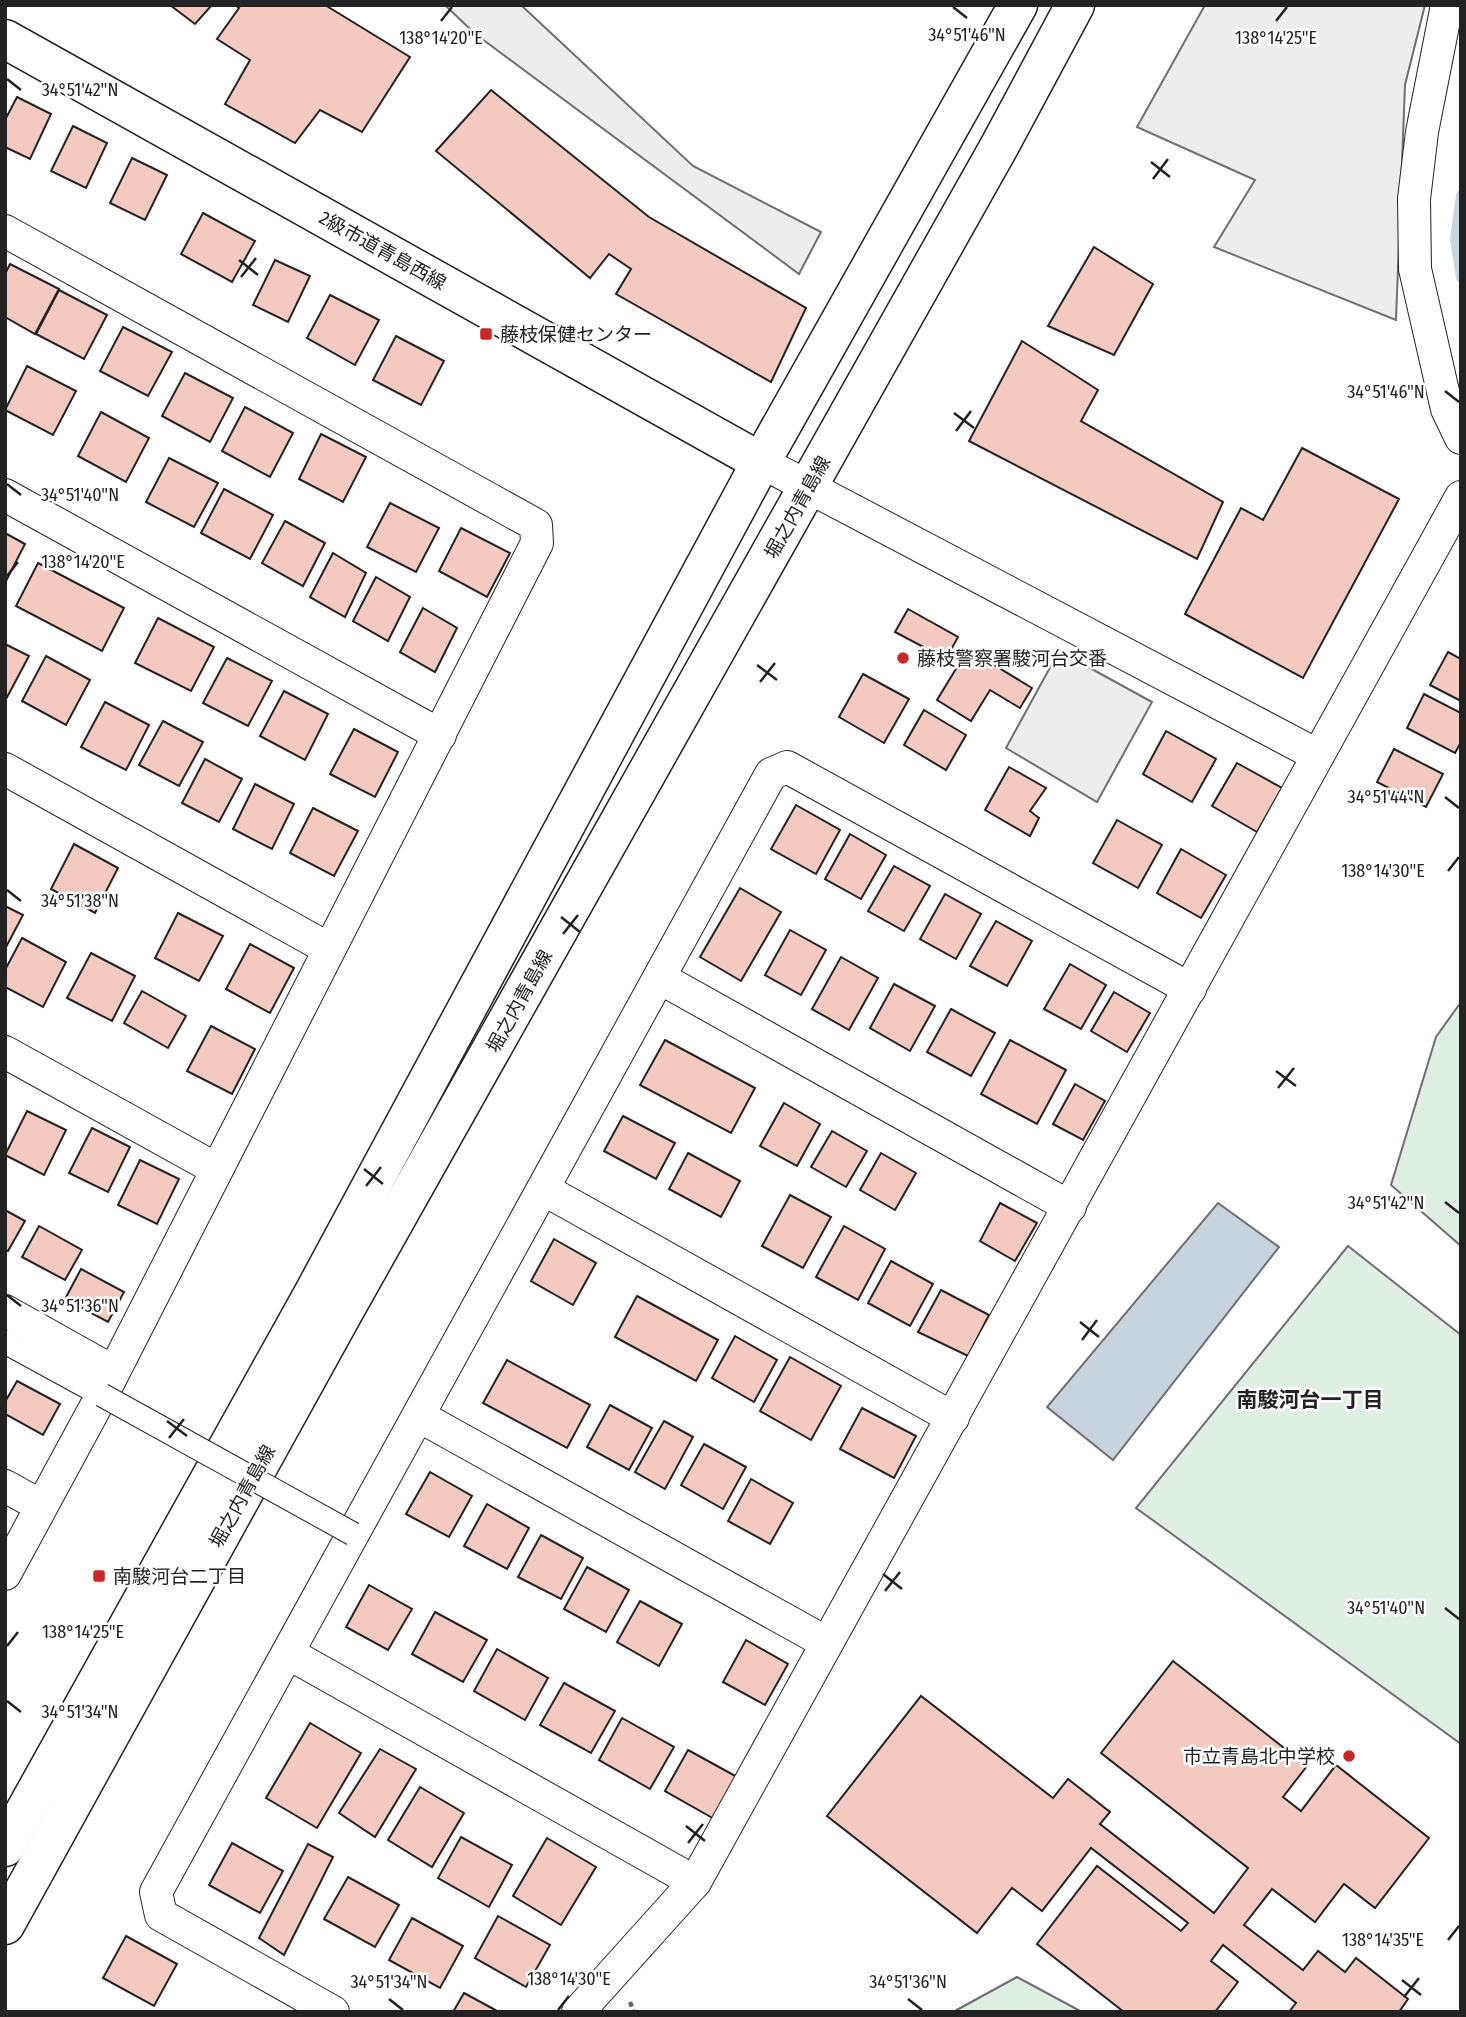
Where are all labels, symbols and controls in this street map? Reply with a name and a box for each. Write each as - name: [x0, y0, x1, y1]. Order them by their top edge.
- text: 34°51'46"N: [928, 24, 1006, 46]
- text: 138°14'20"E: [399, 27, 483, 49]
- text: 138°14'25"E: [1235, 27, 1317, 49]
- text: 34°51'42"N: [42, 79, 118, 101]
- street label: 2級市道青島西線: [315, 206, 450, 295]
- place label: 藤枝保健センター: [500, 323, 652, 346]
- marker: 藤枝保健センター: [478, 326, 494, 342]
- text: 34°51'46"N: [1347, 381, 1425, 403]
- street label: 堀之内青島線: [760, 452, 835, 563]
- text: 34°51'40"N: [41, 484, 119, 506]
- text: 138°14'20"E: [41, 551, 125, 573]
- place label: 藤枝警察署駿河台交番: [917, 647, 1107, 670]
- marker: 藤枝警察署駿河台交番: [895, 650, 911, 666]
- text: 34°51'44"N: [1348, 786, 1424, 808]
- text: 138°14'30"E: [1341, 860, 1425, 882]
- text: 34°51'38"N: [41, 890, 119, 912]
- street label: 堀之内青島線: [482, 946, 557, 1057]
- text: 34°51'42"N: [1348, 1192, 1424, 1214]
- text: 34°51'36"N: [41, 1295, 119, 1317]
- district label: 南駿河台一丁目: [1237, 1387, 1384, 1413]
- street label: 堀之内青島線: [205, 1441, 280, 1552]
- place label: 南駿河台二丁目: [113, 1565, 246, 1588]
- marker: 南駿河台二丁目: [91, 1568, 107, 1584]
- text: 34°51'40"N: [1347, 1597, 1425, 1619]
- text: 138°14'25"E: [42, 1621, 124, 1643]
- text: 34°51'34"N: [42, 1701, 118, 1723]
- place label: 市立青島北中学校: [1183, 1745, 1335, 1768]
- marker: 市立青島北中学校: [1341, 1748, 1357, 1764]
- text: 138°14'35"E: [1342, 1929, 1424, 1951]
- text: 138°14'30"E: [527, 1968, 611, 1990]
- text: 34°51'34"N: [351, 1971, 427, 1993]
- text: 34°51'36"N: [869, 1971, 947, 1993]

